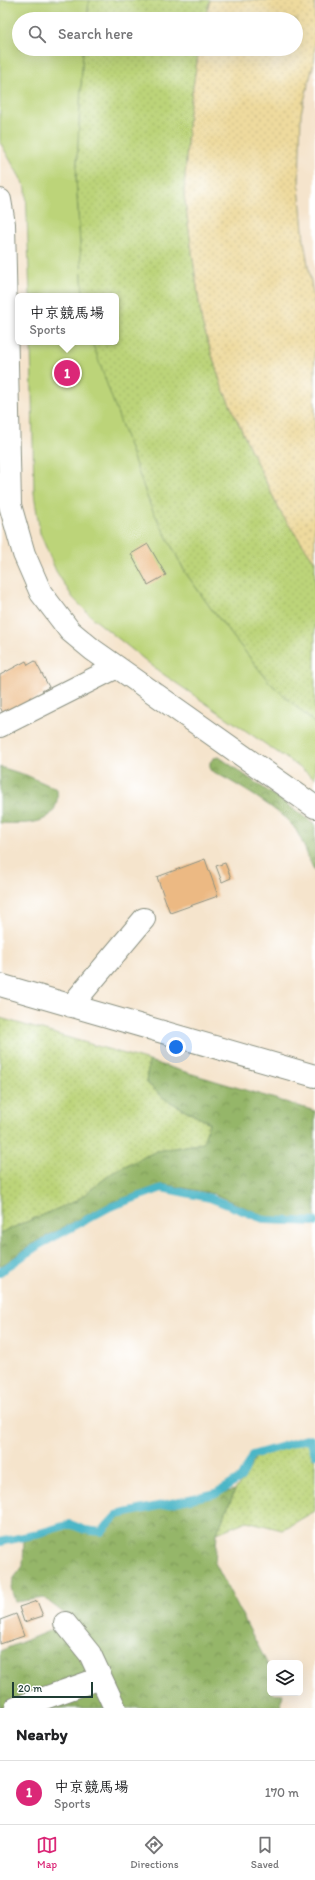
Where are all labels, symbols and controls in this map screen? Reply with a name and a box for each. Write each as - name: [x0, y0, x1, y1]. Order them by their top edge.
- search box: [12, 12, 303, 56]
- icon: search: [26, 23, 48, 45]
- text: Search here: [58, 25, 133, 43]
- popup: [15, 293, 119, 345]
- text: 中京競馬場: [29, 304, 105, 322]
- text: Sports: [29, 322, 66, 337]
- pin: 1: [54, 358, 80, 388]
- your location: [166, 1037, 186, 1057]
- map controls: [267, 1660, 303, 1696]
- button: layers: [267, 1660, 303, 1696]
- scale bar: [12, 1680, 93, 1699]
- text: 20 m: [18, 1682, 42, 1695]
- text: Nearby: [16, 1724, 68, 1744]
- text: 中京競馬場: [54, 1778, 129, 1796]
- text: 1: [26, 1785, 32, 1800]
- text: 170 m: [265, 1785, 299, 1800]
- text: Sports: [54, 1796, 90, 1811]
- tab: Map: [36, 1834, 58, 1871]
- tab: Directions: [130, 1834, 179, 1871]
- tab: Saved: [251, 1834, 279, 1871]

